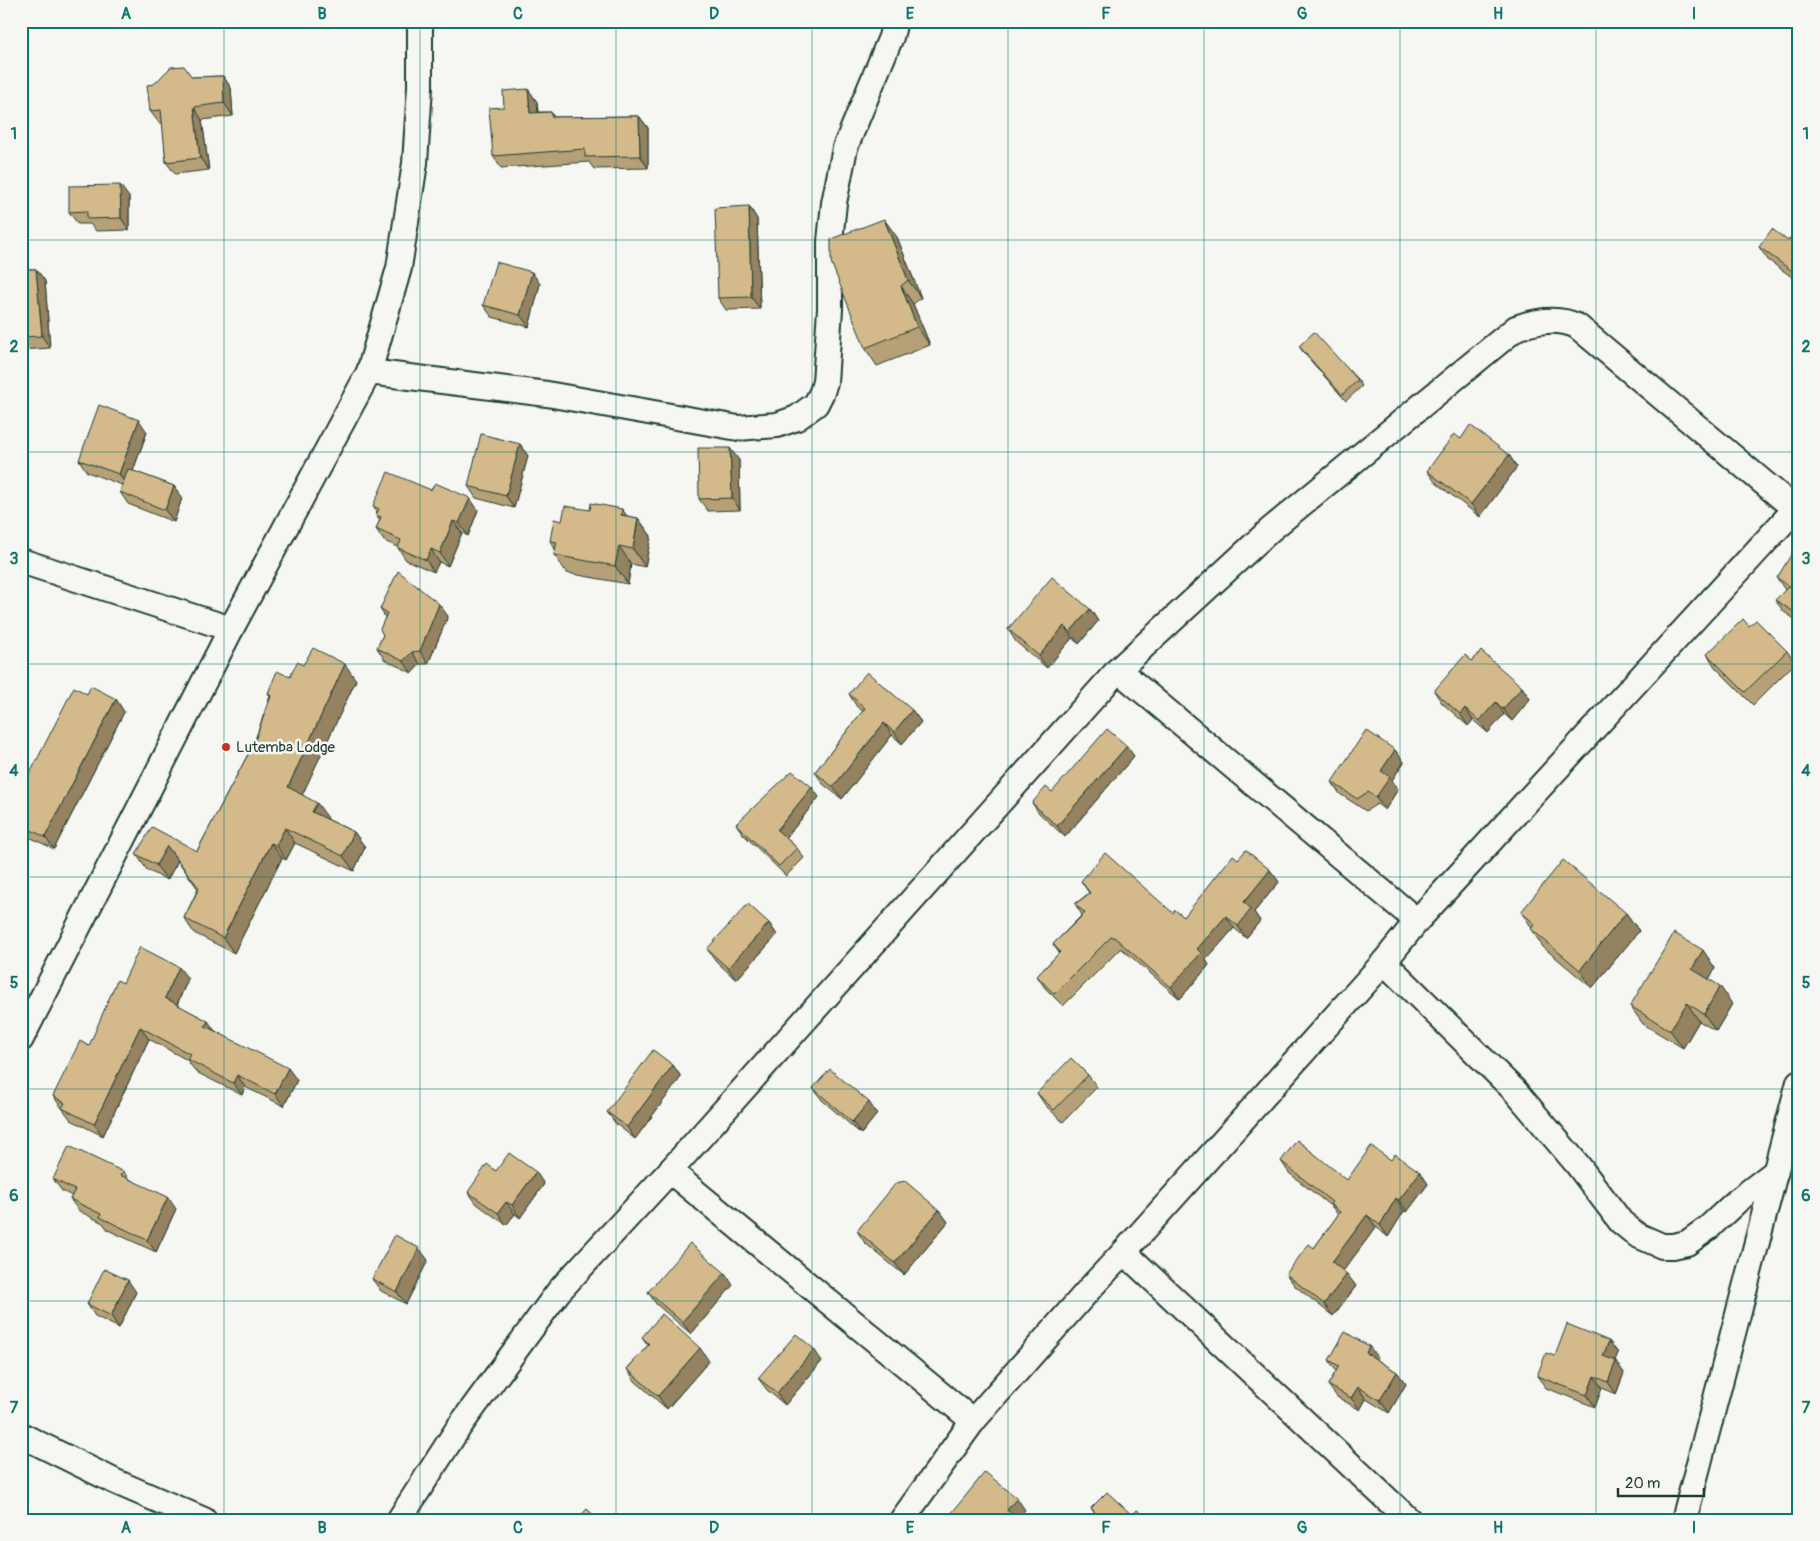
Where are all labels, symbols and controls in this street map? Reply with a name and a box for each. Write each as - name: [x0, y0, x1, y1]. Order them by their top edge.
- text: A: [121, 4, 132, 24]
- text: B: [317, 4, 327, 24]
- text: C: [513, 4, 523, 24]
- text: D: [709, 4, 719, 24]
- text: E: [906, 4, 915, 24]
- text: F: [1101, 4, 1111, 24]
- text: G: [1297, 4, 1308, 24]
- text: H: [1493, 4, 1503, 24]
- text: I: [1692, 4, 1696, 24]
- text: 1: [11, 124, 17, 144]
- text: 1: [1803, 124, 1809, 144]
- text: 2: [10, 337, 19, 357]
- text: 2: [1802, 337, 1811, 357]
- text: 3: [10, 549, 19, 569]
- text: 3: [1802, 549, 1811, 569]
- place label: Lutemba Lodge: [236, 738, 336, 757]
- marker: Lutemba Lodge: [220, 741, 232, 753]
- text: 4: [9, 761, 19, 781]
- text: 4: [1801, 761, 1811, 781]
- text: 5: [10, 973, 19, 993]
- text: 5: [1802, 973, 1811, 993]
- text: 6: [9, 1186, 19, 1206]
- text: 6: [1801, 1186, 1811, 1206]
- text: 7: [10, 1398, 19, 1418]
- text: 7: [1802, 1398, 1811, 1418]
- scale bar: [1618, 1466, 1704, 1498]
- text: 20 m: [1625, 1474, 1660, 1493]
- text: A: [121, 1518, 132, 1538]
- text: B: [317, 1518, 327, 1538]
- text: C: [513, 1518, 523, 1538]
- text: D: [709, 1518, 719, 1538]
- text: E: [906, 1518, 915, 1538]
- text: F: [1101, 1518, 1111, 1538]
- text: G: [1297, 1518, 1308, 1538]
- text: H: [1493, 1518, 1503, 1538]
- text: I: [1692, 1518, 1696, 1538]

